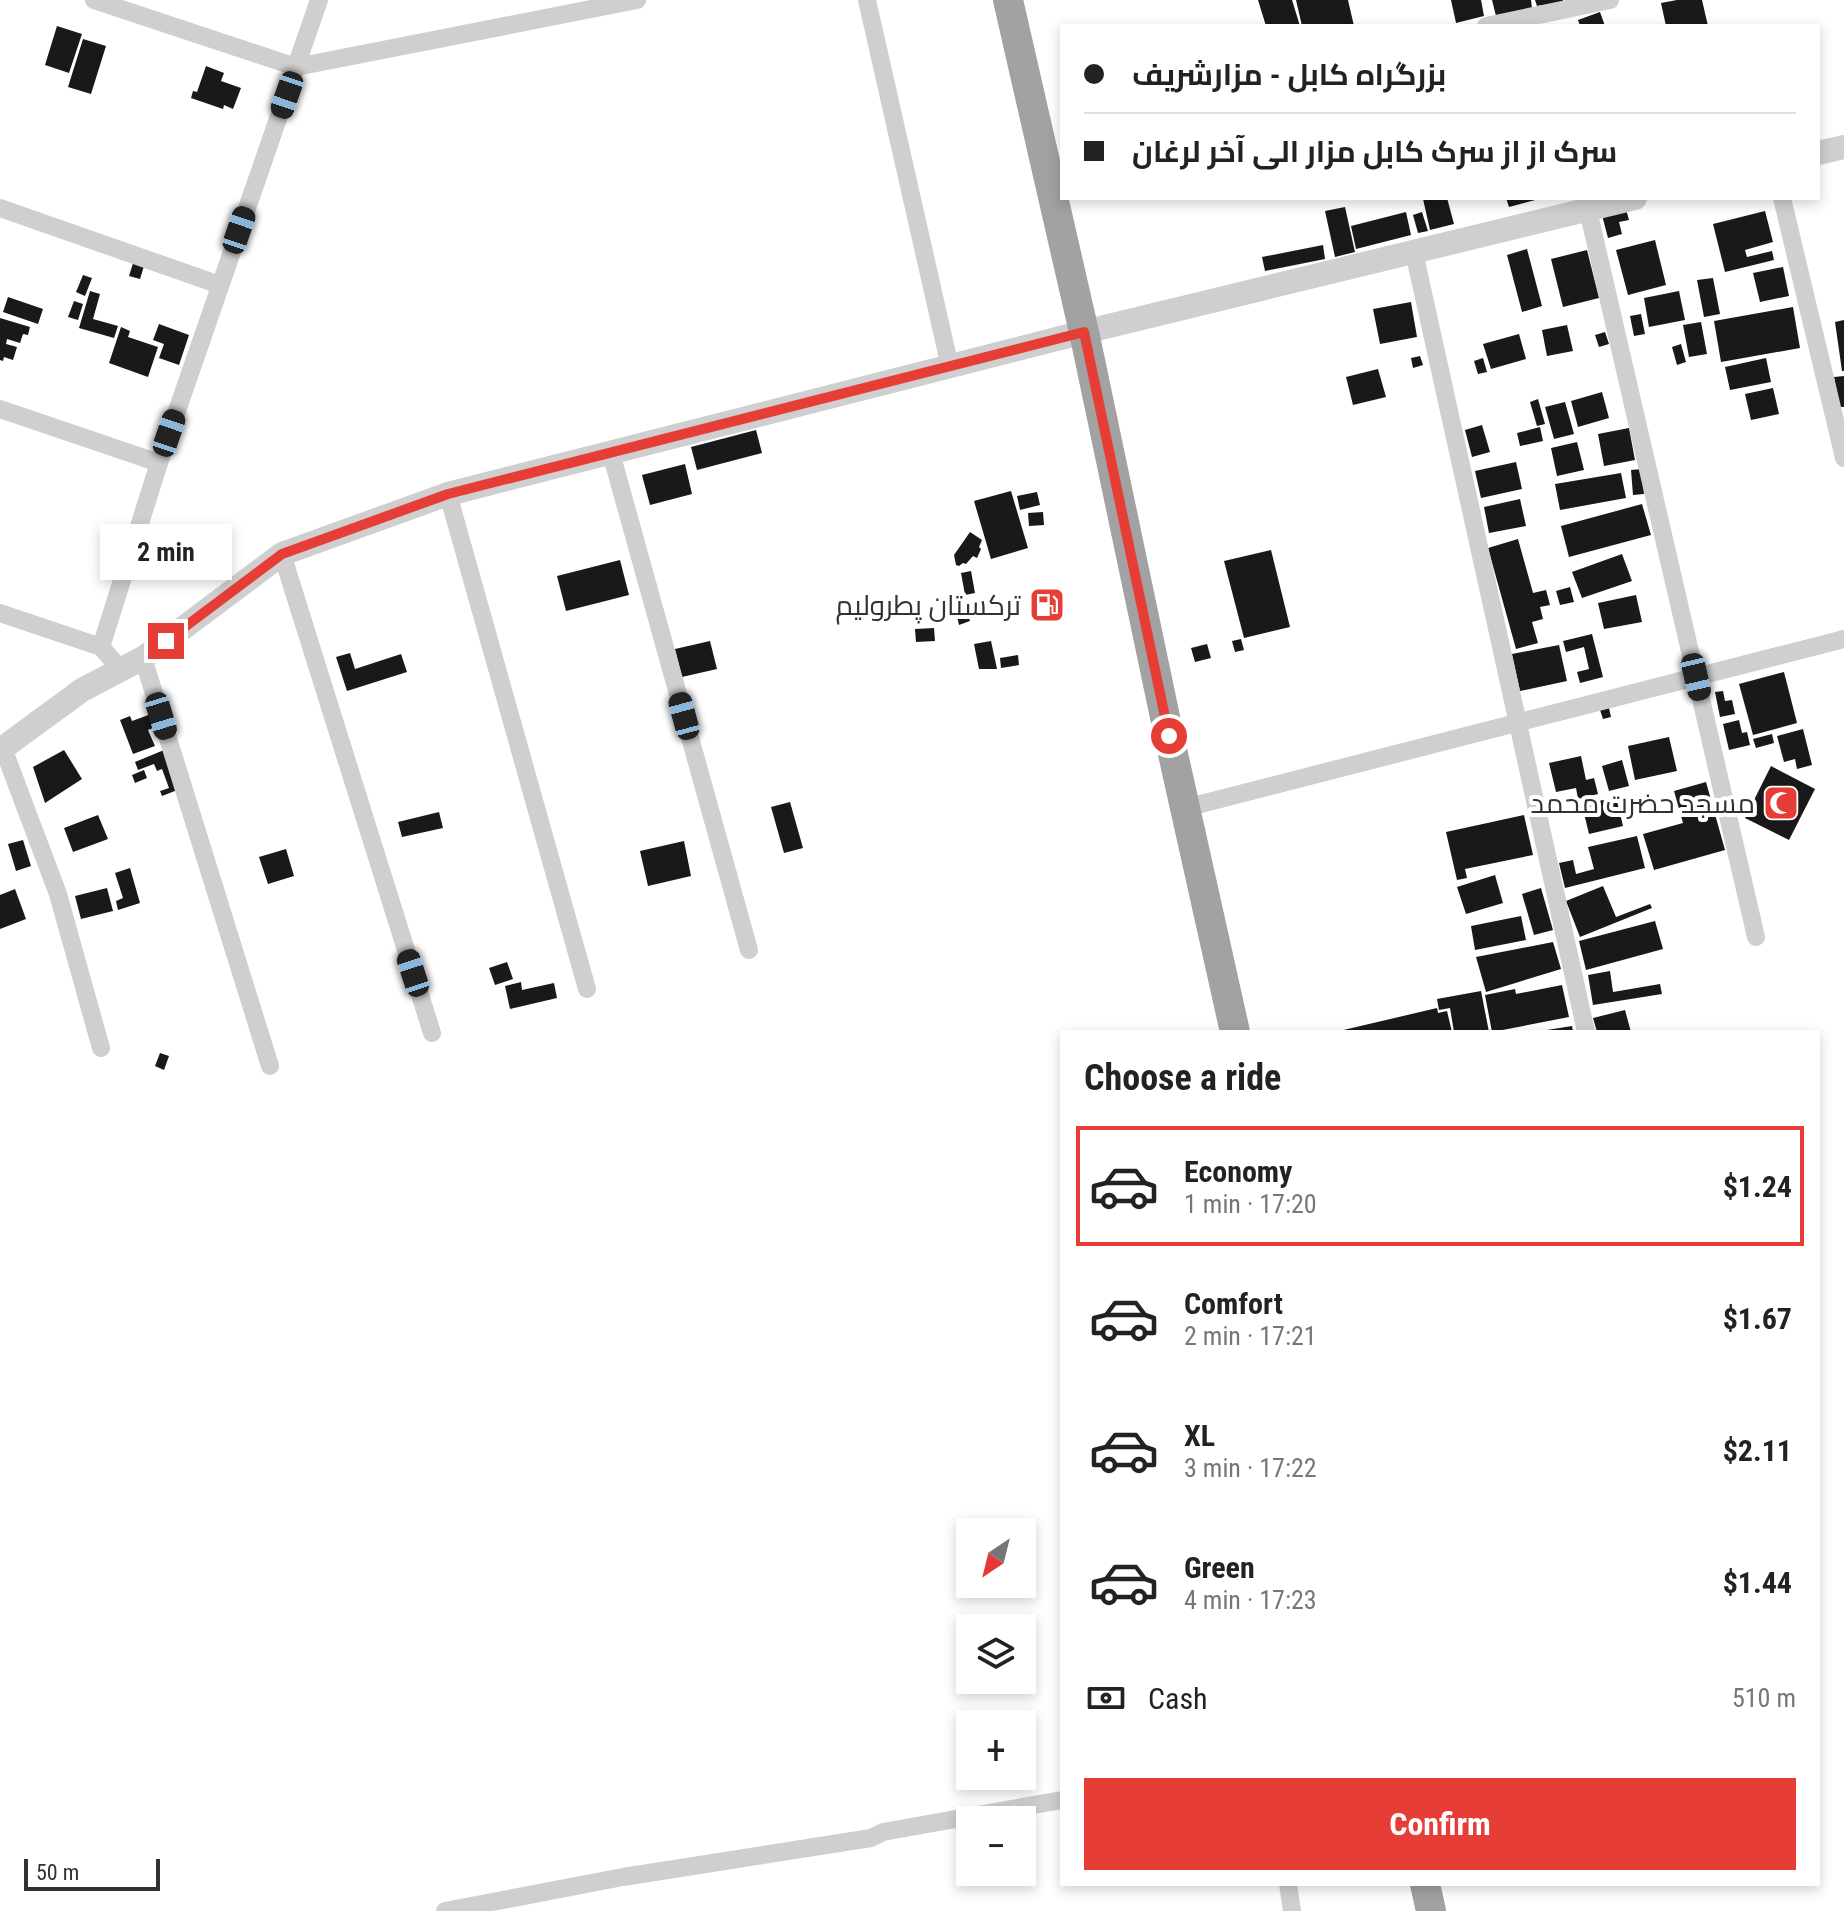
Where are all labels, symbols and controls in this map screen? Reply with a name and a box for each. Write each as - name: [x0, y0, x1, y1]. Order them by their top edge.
- text: بزرگراه کابل - مزارشریف: [1132, 57, 1446, 92]
- car: [268, 68, 306, 122]
- text: سرک از از سرک کابل مزار الی آخر لرغان: [1132, 134, 1617, 169]
- car: [220, 203, 258, 257]
- car: [150, 406, 188, 460]
- callout: 2 min: [100, 525, 232, 581]
- text: 2 min: [137, 537, 195, 567]
- fuel station icon: ترکستان پطرولیم: [1028, 586, 1066, 624]
- place label: ترکستان پطرولیم: [835, 589, 1022, 625]
- route end: [148, 623, 184, 659]
- car: [1679, 651, 1713, 703]
- car: [143, 690, 179, 742]
- car: [666, 690, 702, 742]
- route start: [1151, 718, 1187, 754]
- mosque icon: مسجد حضرت محمد: [1762, 784, 1800, 822]
- place label: مسجد حضرت محمد: [1530, 787, 1755, 820]
- car: [394, 946, 432, 1000]
- text: Choose a ride: [1084, 1057, 1281, 1099]
- icon: car: [1088, 1150, 1160, 1222]
- text: Economy: [1184, 1154, 1292, 1189]
- text: $1.24: [1723, 1169, 1792, 1204]
- text: 1 min · 17:20: [1184, 1189, 1317, 1219]
- icon: car: [1088, 1282, 1160, 1354]
- text: Comfort: [1184, 1286, 1283, 1321]
- text: $1.67: [1723, 1301, 1792, 1336]
- text: 2 min · 17:21: [1184, 1321, 1317, 1351]
- icon: car: [1088, 1414, 1160, 1486]
- text: XL: [1184, 1418, 1215, 1453]
- text: $2.11: [1723, 1433, 1792, 1468]
- text: 3 min · 17:22: [1184, 1453, 1317, 1483]
- north arrow: [956, 1518, 1036, 1598]
- map controls: [956, 1518, 1036, 1886]
- icon: car: [1088, 1546, 1160, 1618]
- text: Green: [1184, 1550, 1255, 1585]
- text: $1.44: [1723, 1565, 1792, 1600]
- text: 4 min · 17:23: [1184, 1585, 1317, 1615]
- button: layers: [956, 1614, 1036, 1694]
- icon: cash: [1084, 1676, 1128, 1720]
- text: Cash: [1148, 1681, 1208, 1716]
- text: 510 m: [1732, 1683, 1796, 1713]
- button: +: [956, 1710, 1036, 1790]
- button: Confirm: [1084, 1778, 1796, 1870]
- button: −: [956, 1806, 1036, 1886]
- scale bar: [24, 1855, 160, 1891]
- text: 50 m: [36, 1860, 79, 1885]

